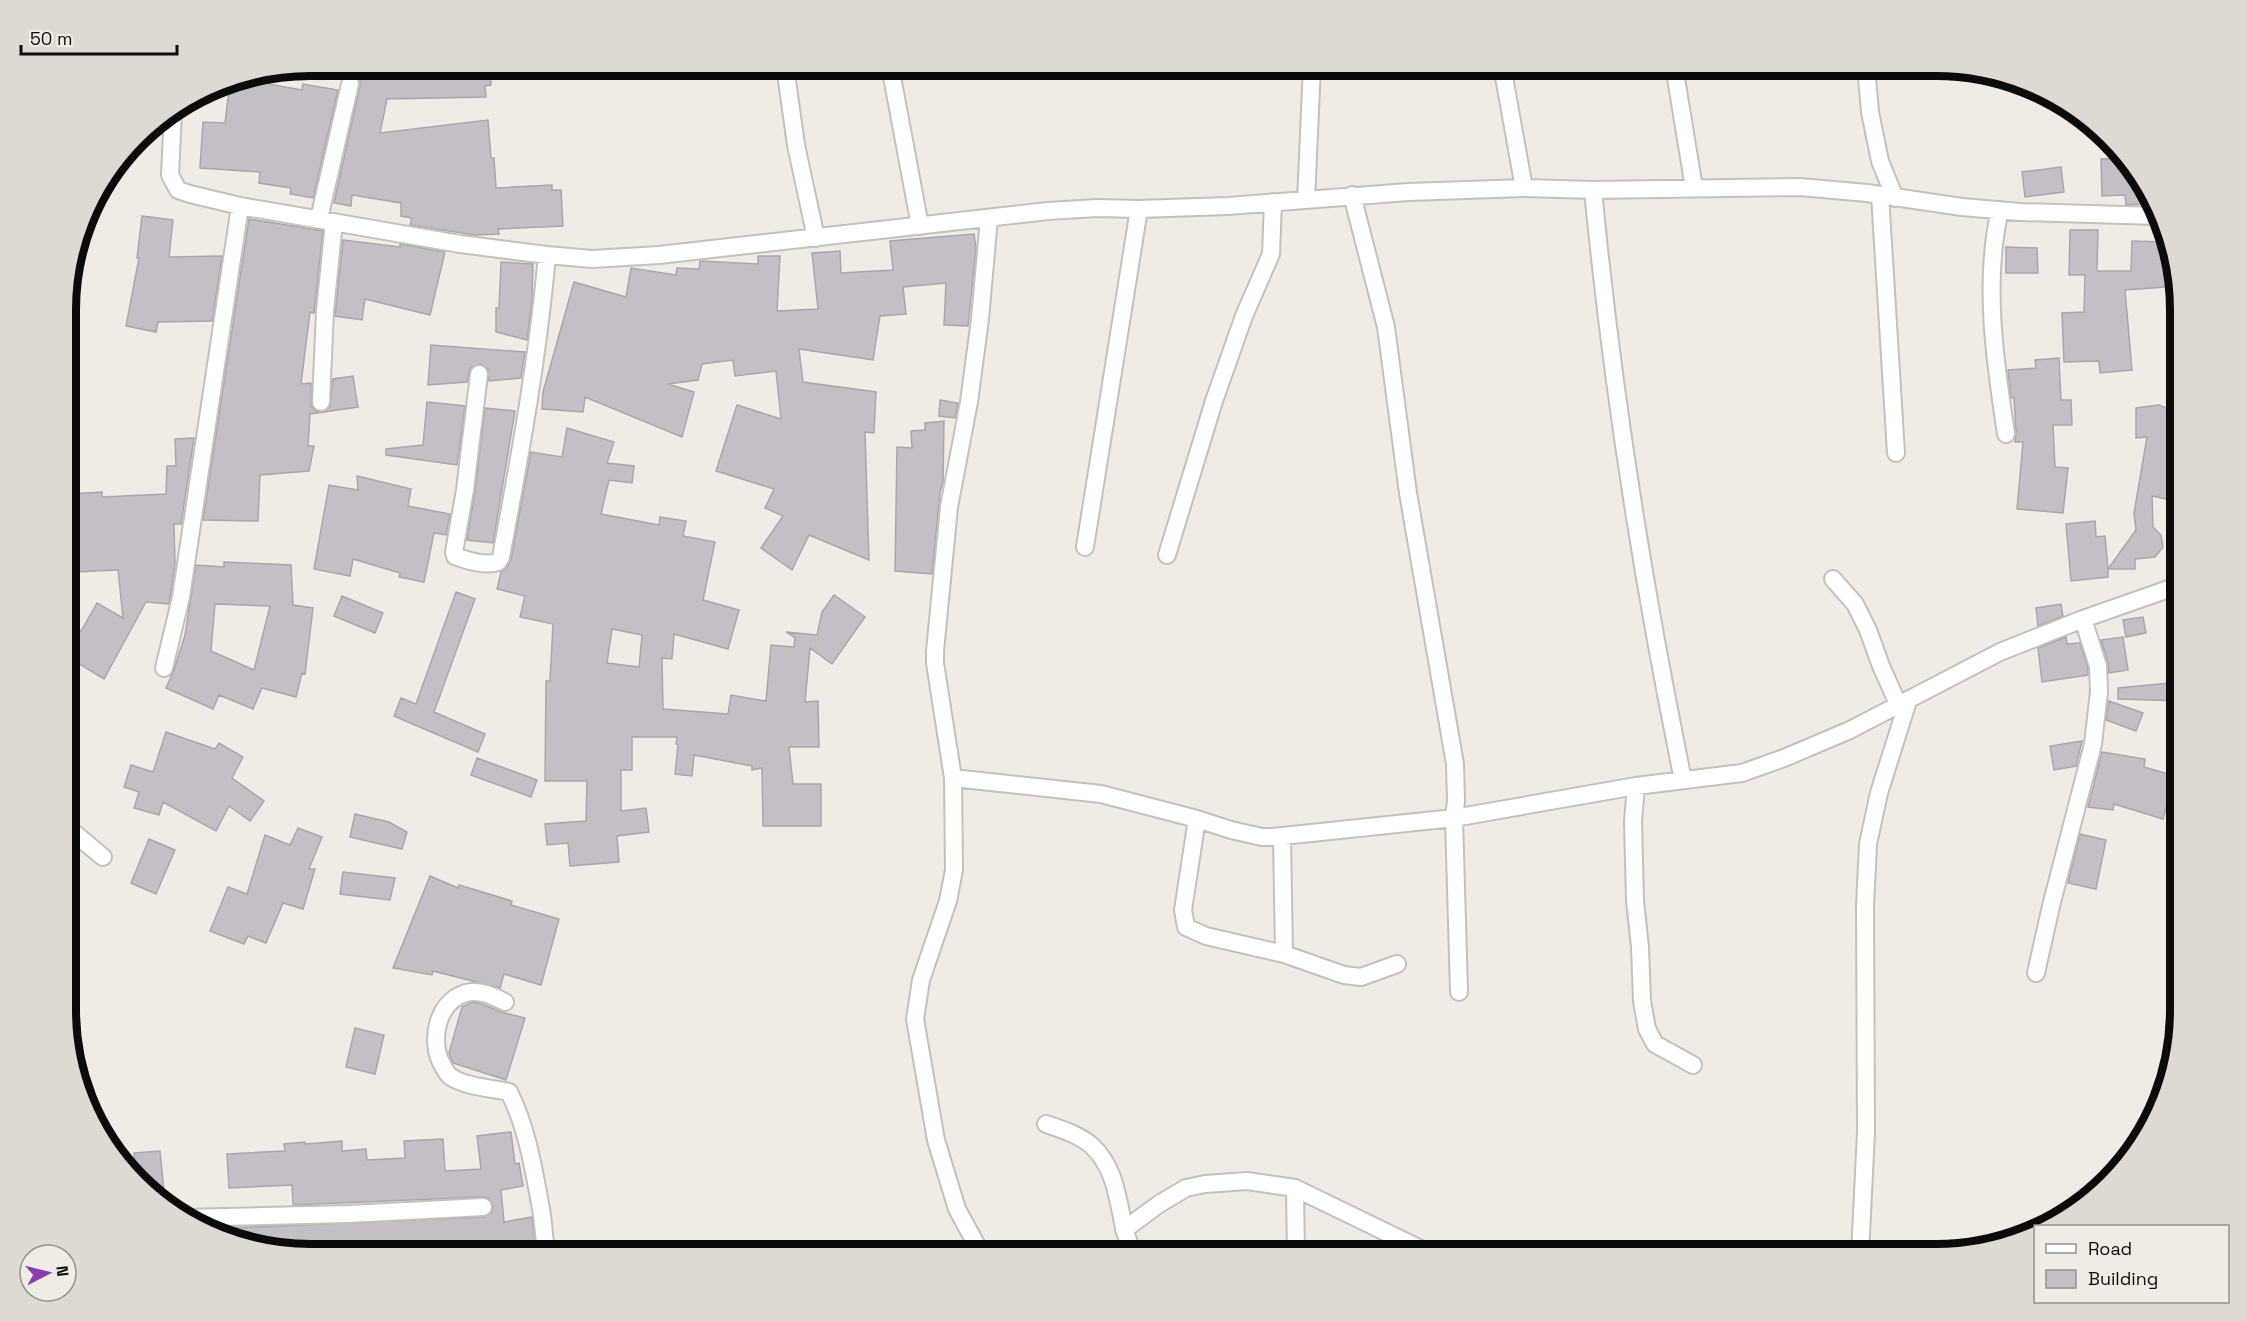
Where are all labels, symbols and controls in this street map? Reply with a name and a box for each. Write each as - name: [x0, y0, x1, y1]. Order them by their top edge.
- scale bar: [21, 18, 177, 56]
- text: 50 m: [30, 27, 72, 50]
- legend: [2034, 1225, 2229, 1303]
- text: Road: [2088, 1237, 2132, 1260]
- north arrow: [18, 1243, 78, 1303]
- text: N: [51, 1265, 73, 1278]
- text: Building: [2088, 1267, 2158, 1290]

